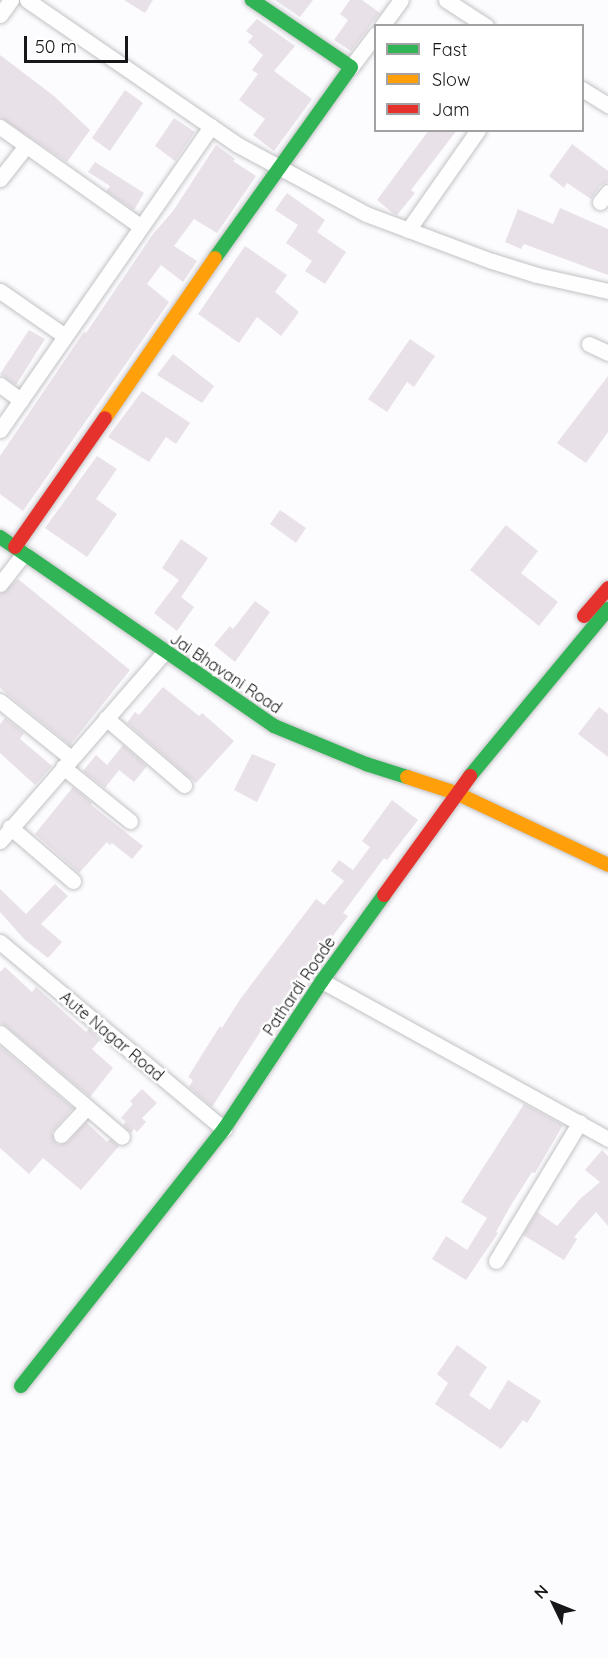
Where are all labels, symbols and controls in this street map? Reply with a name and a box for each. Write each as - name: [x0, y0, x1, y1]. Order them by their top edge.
- scale bar: [27, 24, 130, 62]
- legend: [374, 24, 584, 132]
- text: 50 m: [35, 35, 77, 58]
- text: Fast: [432, 38, 467, 61]
- text: Slow: [432, 68, 470, 91]
- text: Jam: [432, 98, 470, 121]
- street label: Jai Bhavani Road: [167, 629, 285, 717]
- street label: Pathardi Roade: [259, 933, 339, 1039]
- street label: Aute Nagar Road: [56, 987, 168, 1085]
- north arrow: [524, 1574, 584, 1634]
- text: N: [530, 1581, 552, 1603]

